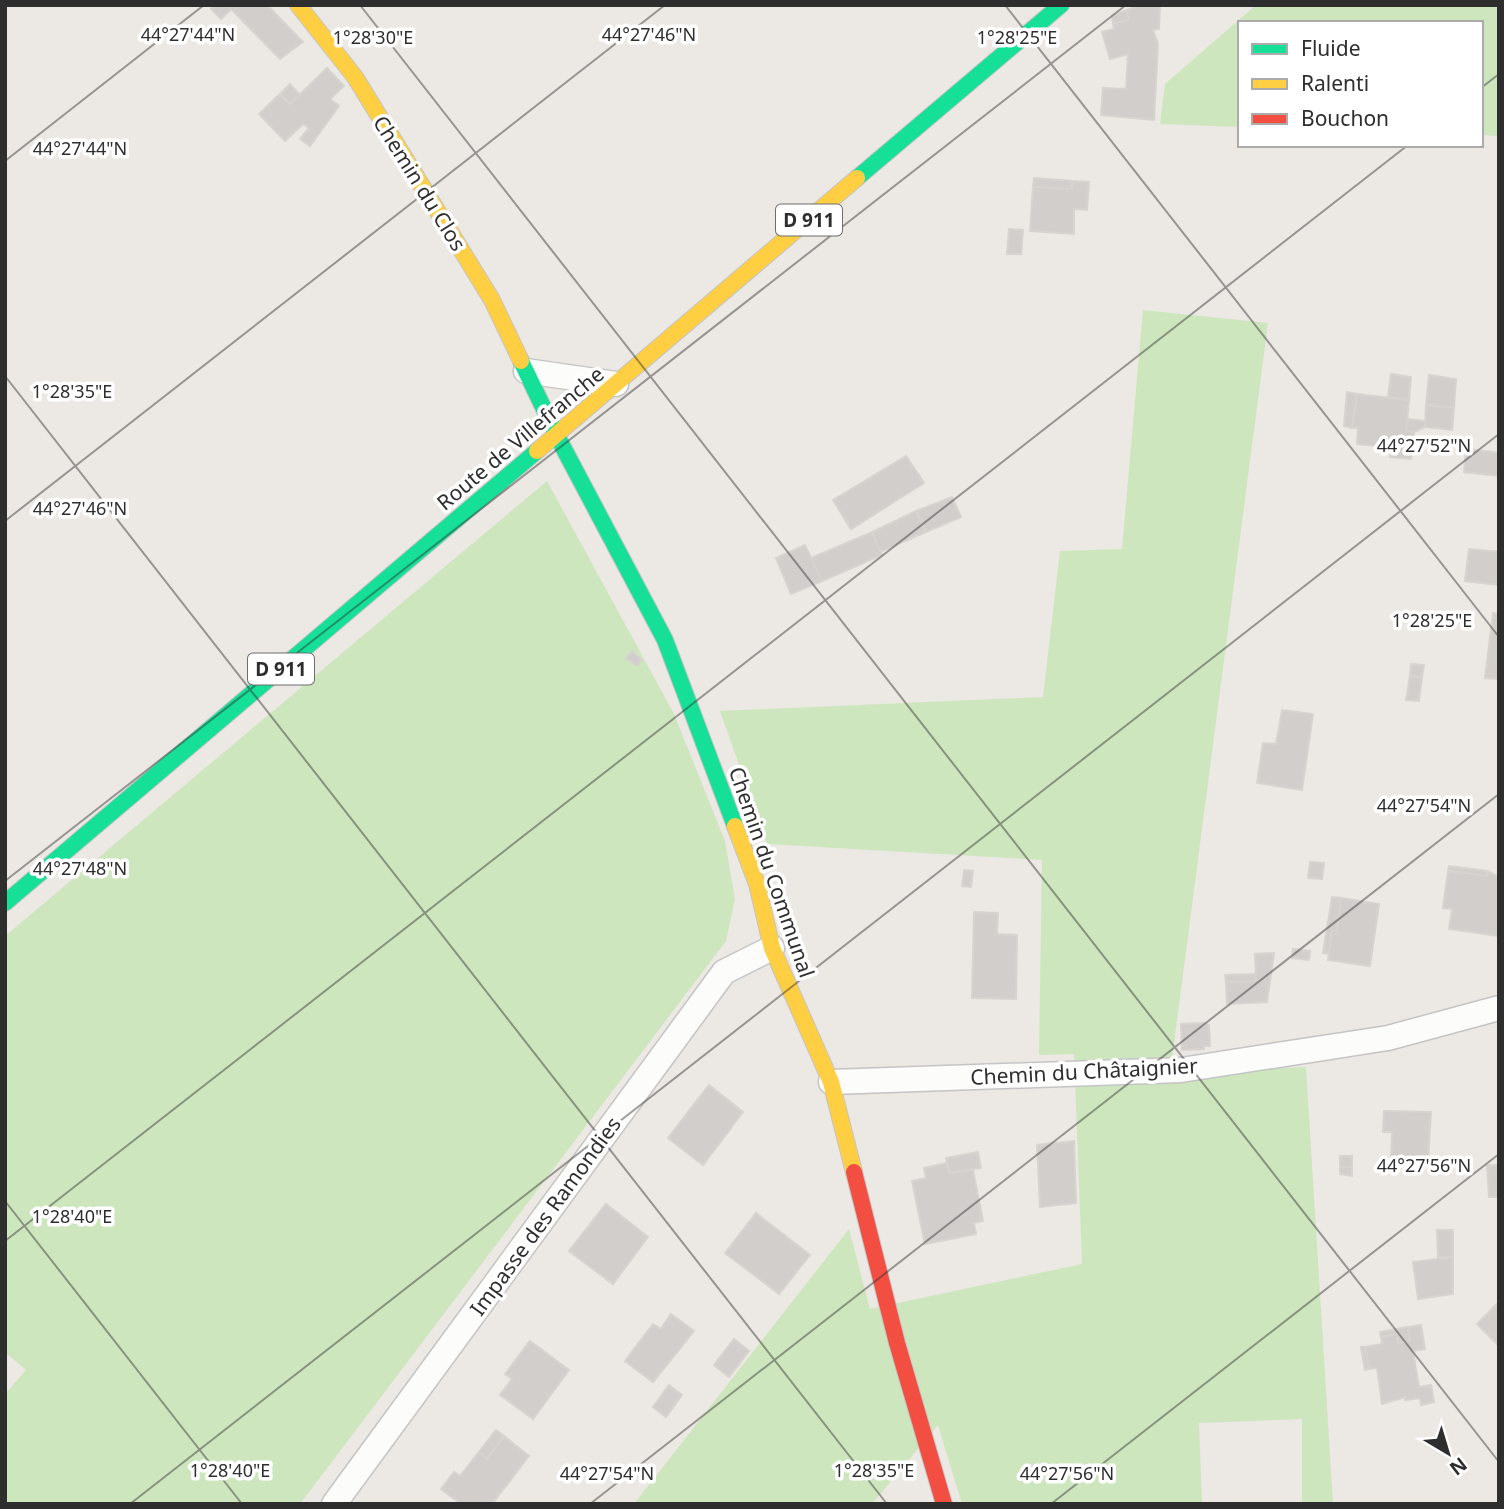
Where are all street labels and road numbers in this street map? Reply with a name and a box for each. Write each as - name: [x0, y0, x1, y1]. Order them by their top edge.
- street label: Chemin du Clos: [367, 110, 473, 256]
- road number: D 911: [776, 204, 842, 235]
- street label: Route de Villefranche: [431, 360, 609, 516]
- road number: D 911: [248, 654, 314, 684]
- street label: Chemin du Communal: [723, 763, 821, 981]
- street label: Chemin du Châtaignier: [970, 1051, 1199, 1091]
- street label: Impasse des Ramondies: [463, 1111, 627, 1321]

